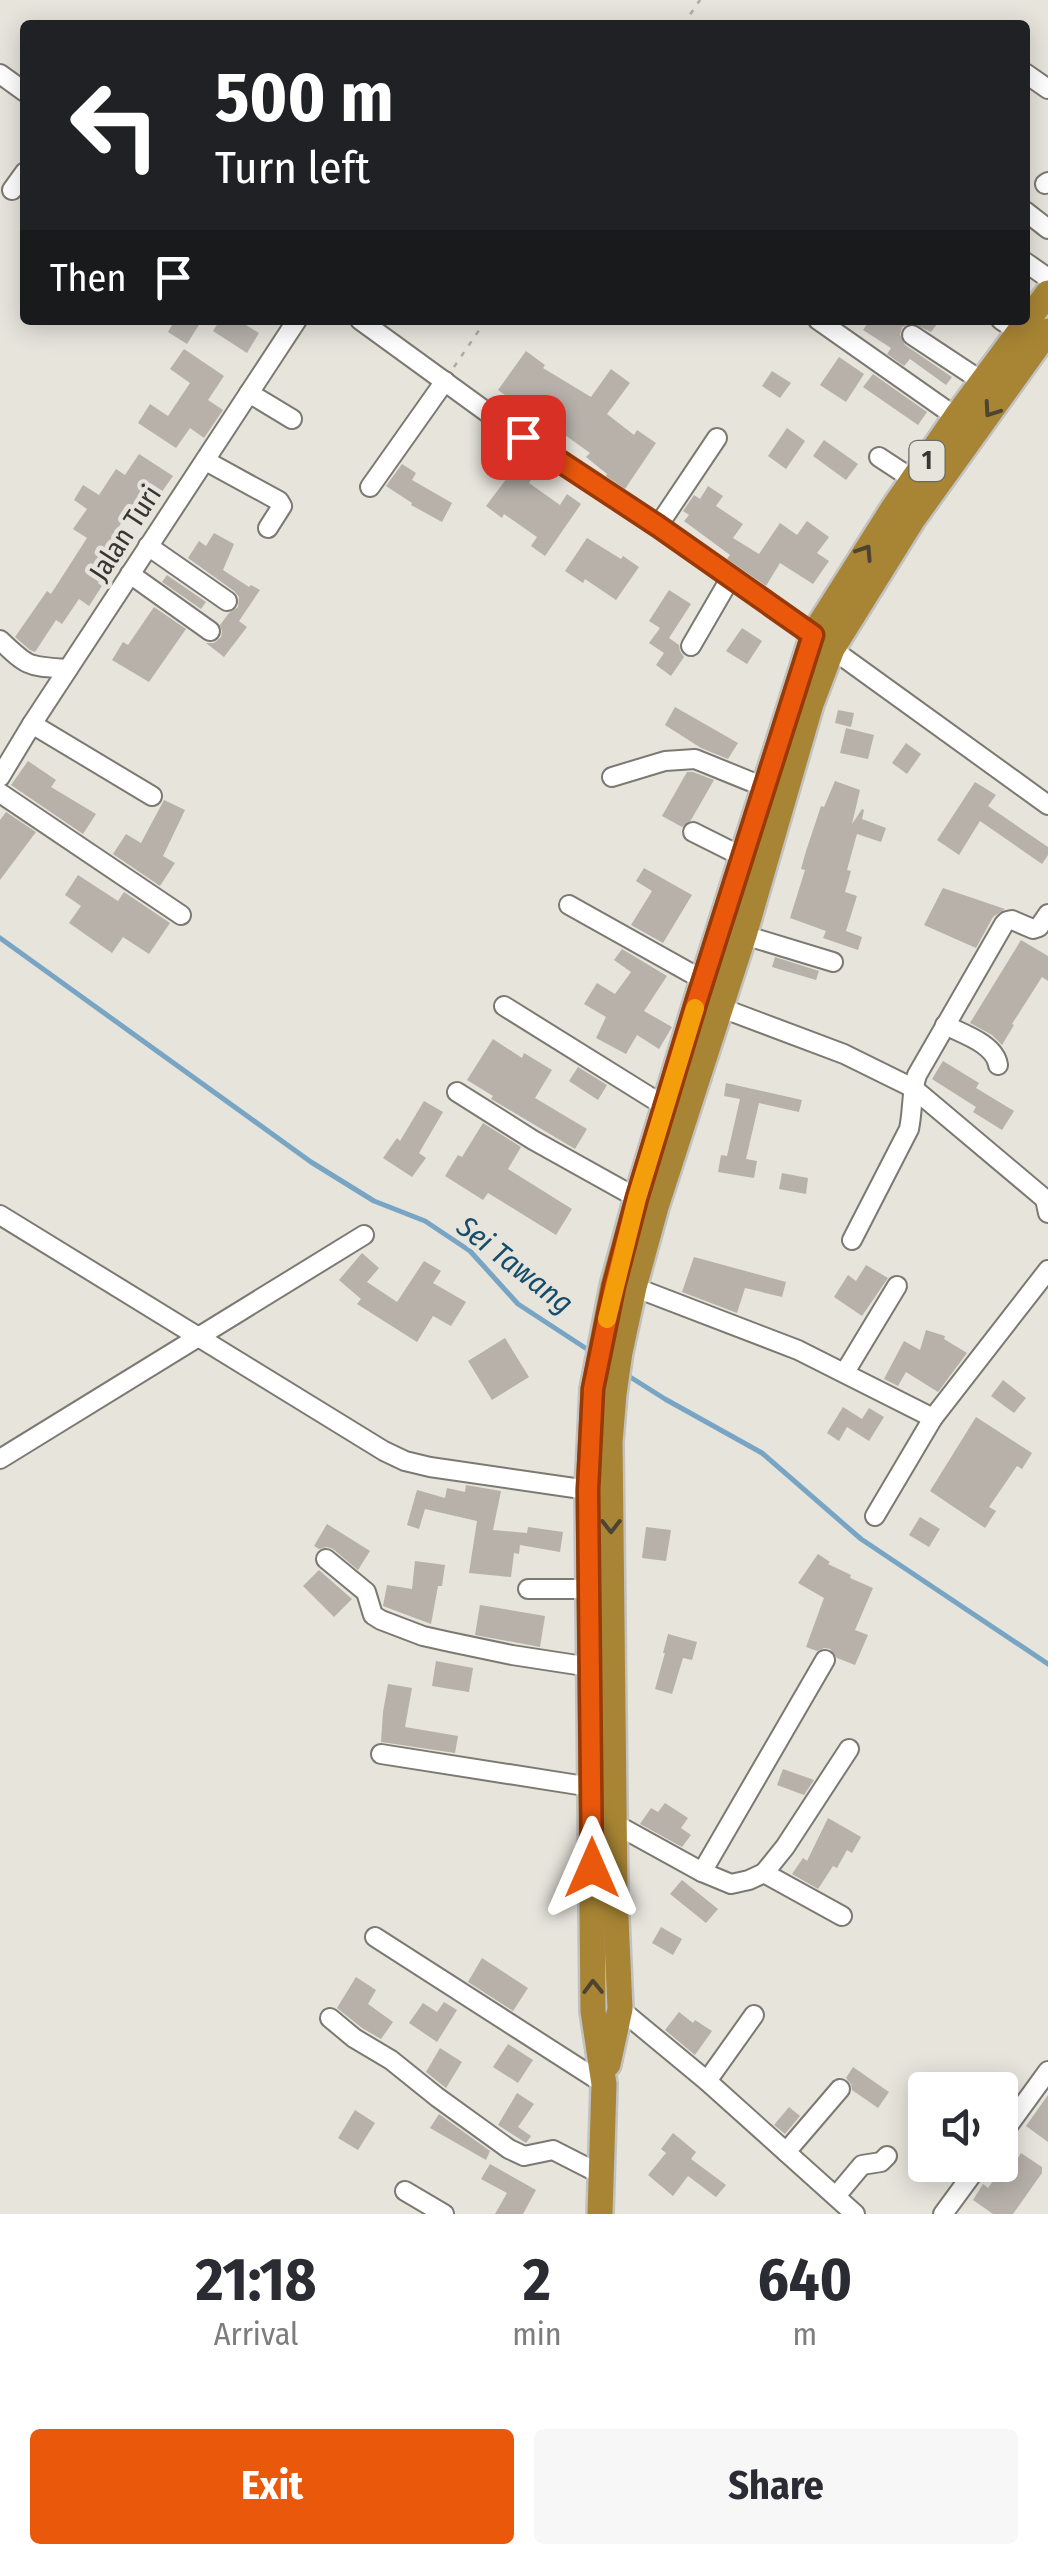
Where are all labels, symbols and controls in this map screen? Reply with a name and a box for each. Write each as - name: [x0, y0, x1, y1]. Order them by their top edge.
- text: 500 m: [215, 56, 394, 140]
- icon: left: [50, 60, 180, 190]
- text: Turn left: [215, 141, 370, 195]
- icon: arrive: [146, 250, 201, 305]
- text: Then: [50, 255, 126, 301]
- pin: [481, 395, 566, 480]
- one-way arrow: [986, 399, 1003, 417]
- icon: arrive: [496, 410, 551, 465]
- road number: 1: [910, 441, 944, 481]
- street label: Jalan Turi: [82, 479, 168, 587]
- one-way arrow: [852, 545, 871, 563]
- water label: Sei Tawang: [449, 1208, 580, 1322]
- one-way arrow: [600, 1520, 622, 1535]
- position arrow: [540, 1816, 644, 1920]
- one-way arrow: [582, 1979, 604, 1994]
- map controls: [908, 2072, 1018, 2182]
- button: sound: [908, 2072, 1018, 2182]
- text: 21:18: [196, 2244, 317, 2316]
- text: 2: [523, 2244, 551, 2316]
- text: 640: [757, 2244, 852, 2316]
- text: Arrival: [214, 2315, 299, 2353]
- text: min: [512, 2315, 562, 2353]
- text: m: [793, 2315, 817, 2353]
- button: Exit: [30, 2429, 514, 2544]
- button: Share: [534, 2429, 1018, 2544]

